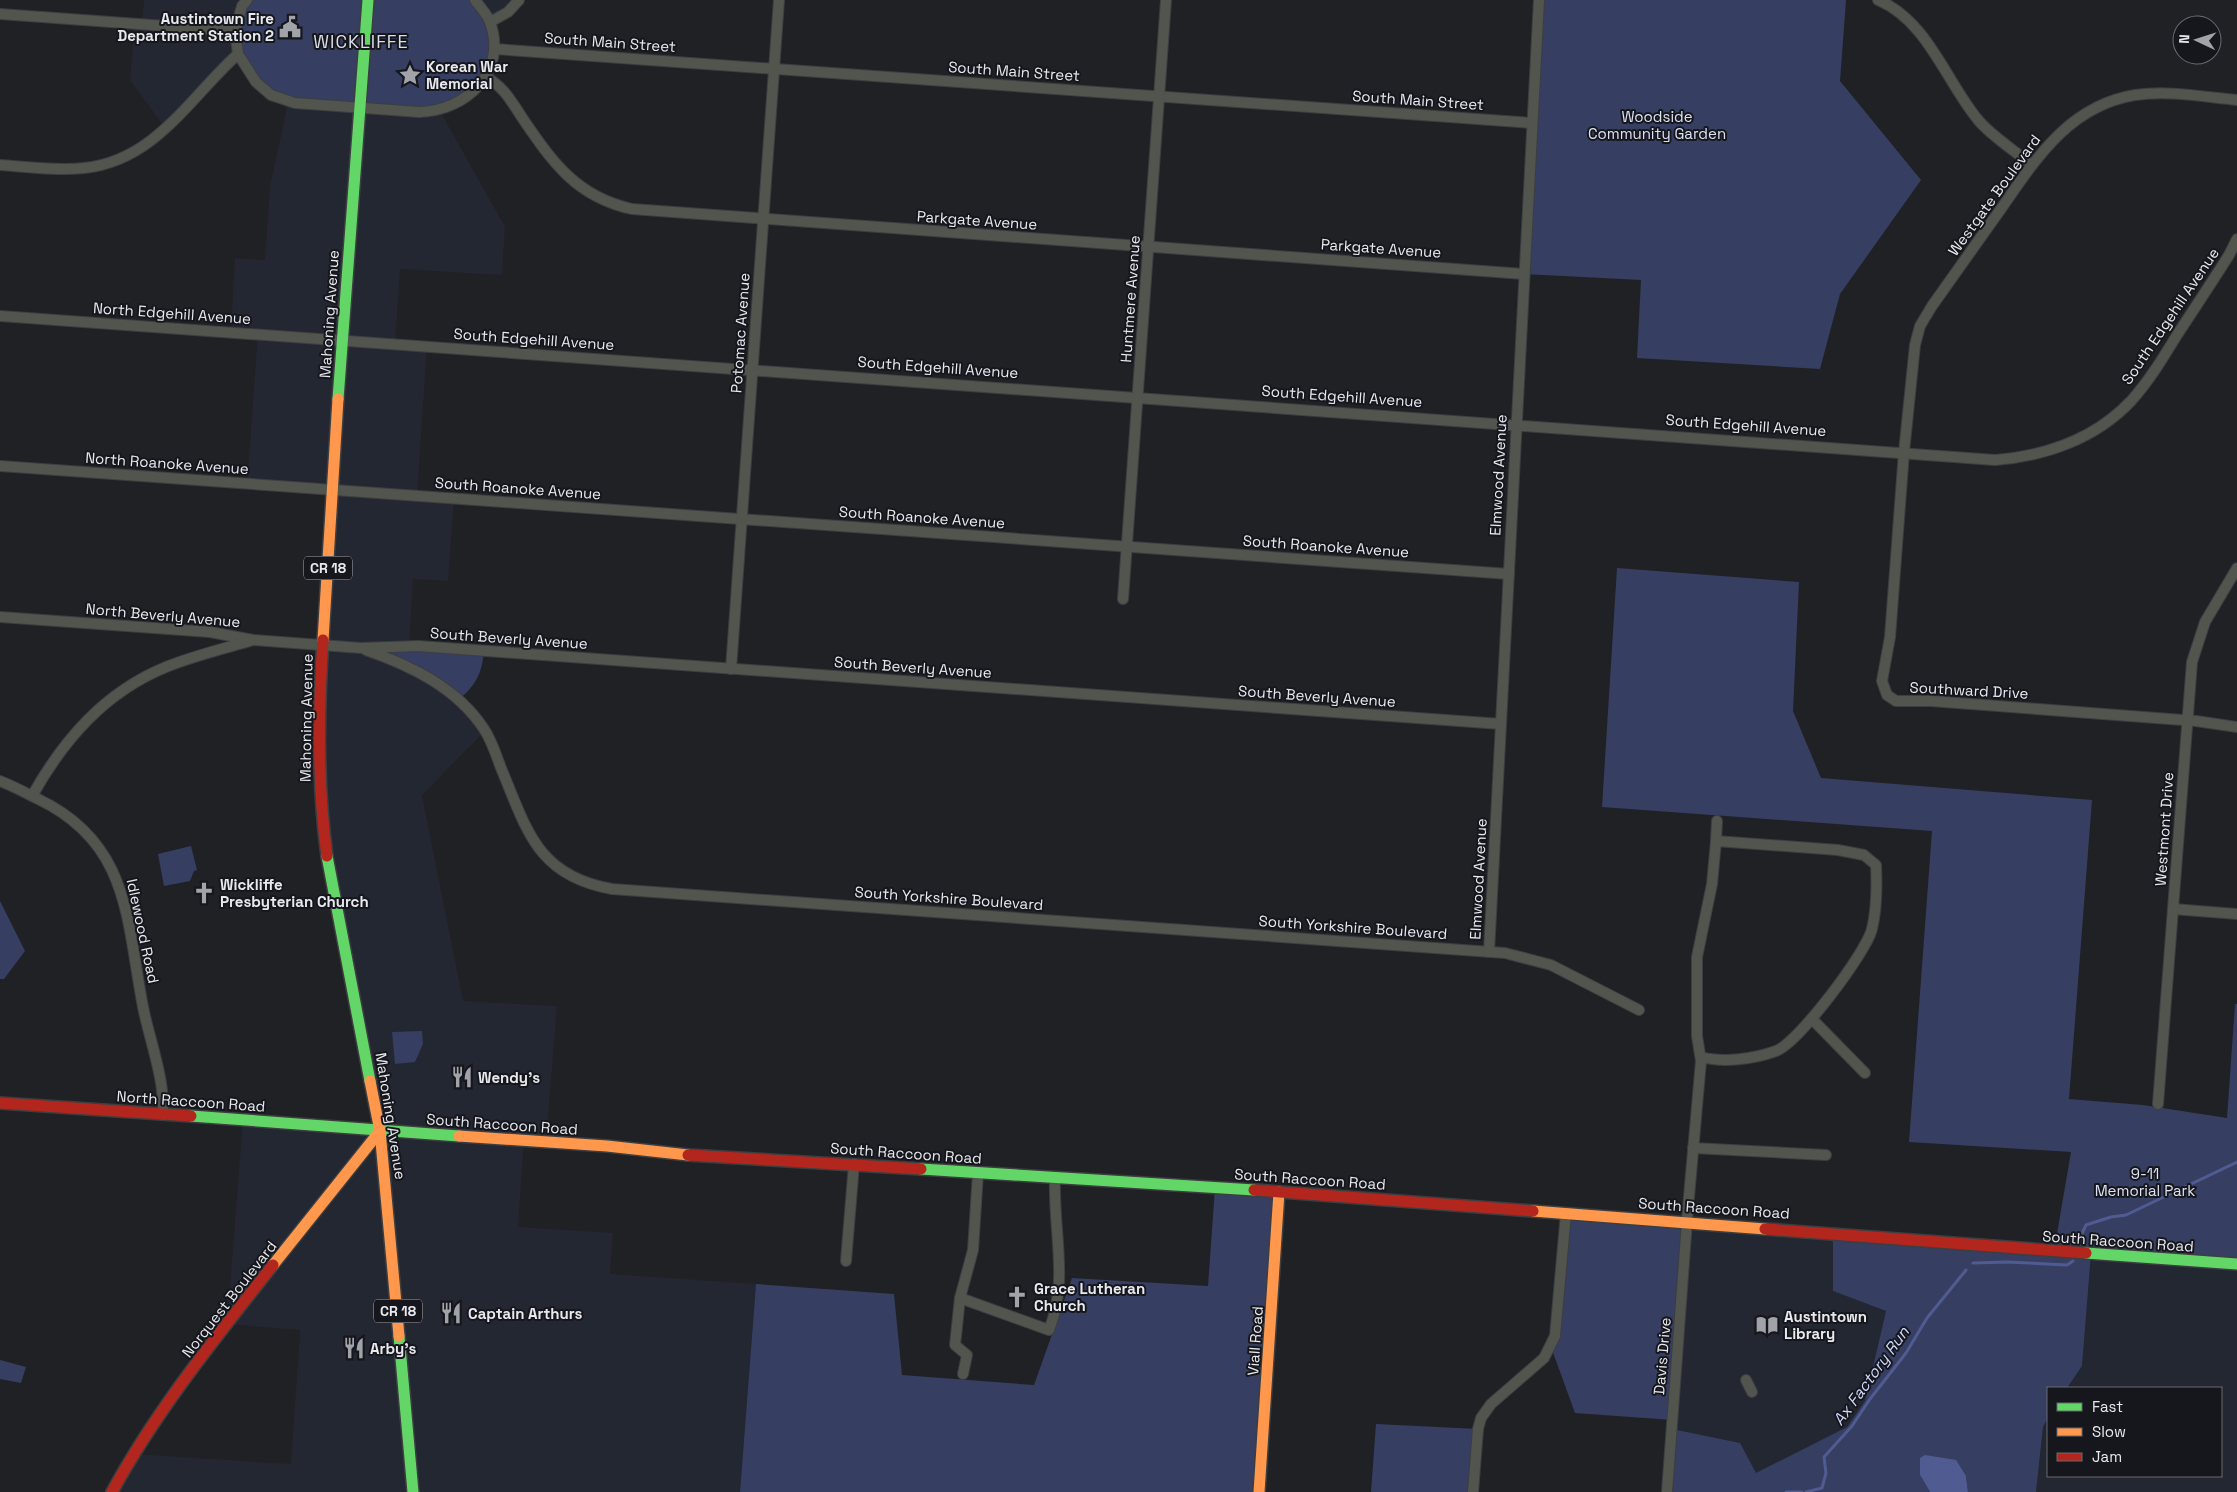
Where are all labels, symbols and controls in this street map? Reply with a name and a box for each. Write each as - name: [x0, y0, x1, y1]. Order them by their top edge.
- place label: Austintown Fire Department Station 2: [117, 9, 274, 45]
- public building icon: Austintown Fire Department Station 2: [277, 14, 303, 40]
- north arrow: [2172, 15, 2222, 65]
- street label: South Main Street: [544, 28, 676, 56]
- district label: WICKLIFFE: [313, 30, 409, 53]
- text: N: [2175, 34, 2193, 44]
- place label: Korean War Memorial: [426, 57, 508, 93]
- street label: South Main Street: [948, 57, 1080, 85]
- place icon: Korean War Memorial: [397, 62, 423, 88]
- street label: South Main Street: [1352, 86, 1484, 114]
- park label: Woodside Community Garden: [1588, 107, 1726, 143]
- street label: Westgate Boulevard: [1944, 131, 2044, 259]
- street label: Parkgate Avenue: [916, 206, 1038, 234]
- street label: Parkgate Avenue: [1320, 234, 1442, 262]
- street label: Huntmere Avenue: [1116, 235, 1144, 363]
- street label: South Edgehill Avenue: [2117, 244, 2223, 388]
- street label: Mahoning Avenue: [315, 249, 343, 379]
- street label: Potomac Avenue: [726, 272, 754, 394]
- street label: North Edgehill Avenue: [92, 298, 252, 328]
- street label: South Edgehill Avenue: [453, 324, 615, 354]
- street label: South Edgehill Avenue: [857, 352, 1019, 382]
- street label: South Edgehill Avenue: [1261, 381, 1423, 411]
- street label: South Edgehill Avenue: [1665, 410, 1827, 440]
- street label: Elmwood Avenue: [1485, 414, 1511, 536]
- street label: North Roanoke Avenue: [85, 448, 249, 478]
- street label: South Roanoke Avenue: [434, 473, 602, 503]
- street label: South Roanoke Avenue: [838, 502, 1006, 532]
- street label: South Roanoke Avenue: [1242, 531, 1410, 561]
- road number: CR 18: [304, 556, 352, 580]
- street label: North Beverly Avenue: [85, 599, 241, 631]
- street label: South Beverly Avenue: [430, 623, 589, 653]
- street label: South Beverly Avenue: [834, 652, 993, 682]
- street label: Mahoning Avenue: [295, 654, 317, 782]
- street label: Southward Drive: [1909, 677, 2029, 703]
- street label: South Beverly Avenue: [1238, 681, 1397, 711]
- street label: Westmont Drive: [2151, 771, 2177, 887]
- street label: Elmwood Avenue: [1465, 818, 1491, 940]
- place label: Wickliffe Presbyterian Church: [220, 875, 369, 911]
- street label: Idlewood Road: [123, 877, 163, 985]
- church icon: Wickliffe Presbyterian Church: [191, 880, 217, 906]
- street label: South Yorkshire Boulevard: [854, 882, 1044, 914]
- street label: South Yorkshire Boulevard: [1258, 911, 1448, 943]
- street label: Mahoning Avenue: [372, 1051, 410, 1181]
- restaurant icon: Wendy's: [449, 1064, 475, 1090]
- place label: Wendy's: [478, 1068, 540, 1087]
- street label: North Raccoon Road: [116, 1086, 266, 1116]
- street label: South Raccoon Road: [426, 1109, 578, 1139]
- street label: South Raccoon Road: [830, 1138, 982, 1168]
- street label: South Raccoon Road: [1234, 1164, 1386, 1194]
- park label: 9-11 Memorial Park: [2095, 1164, 2195, 1200]
- street label: South Raccoon Road: [1638, 1193, 1790, 1223]
- street label: South Raccoon Road: [2042, 1226, 2194, 1256]
- street label: Norquest Boulevard: [178, 1237, 280, 1361]
- place label: Grace Lutheran Church: [1034, 1279, 1145, 1315]
- church icon: Grace Lutheran Church: [1004, 1284, 1030, 1310]
- road number: CR 18: [374, 1300, 422, 1322]
- restaurant icon: Captain Arthurs: [438, 1300, 464, 1326]
- place label: Captain Arthurs: [468, 1304, 582, 1323]
- street label: Viall Road: [1243, 1306, 1267, 1376]
- place label: Austintown Library: [1784, 1307, 1867, 1343]
- library icon: Austintown Library: [1754, 1312, 1780, 1338]
- street label: Davis Drive: [1649, 1316, 1675, 1396]
- water label: Ax Factory Run: [1828, 1322, 1915, 1430]
- restaurant icon: Arby's: [341, 1335, 367, 1361]
- place label: Arby's: [370, 1339, 417, 1358]
- legend: [2047, 1387, 2222, 1477]
- text: Fast: [2092, 1397, 2123, 1416]
- text: Slow: [2092, 1422, 2126, 1441]
- text: Jam: [2092, 1447, 2122, 1466]

